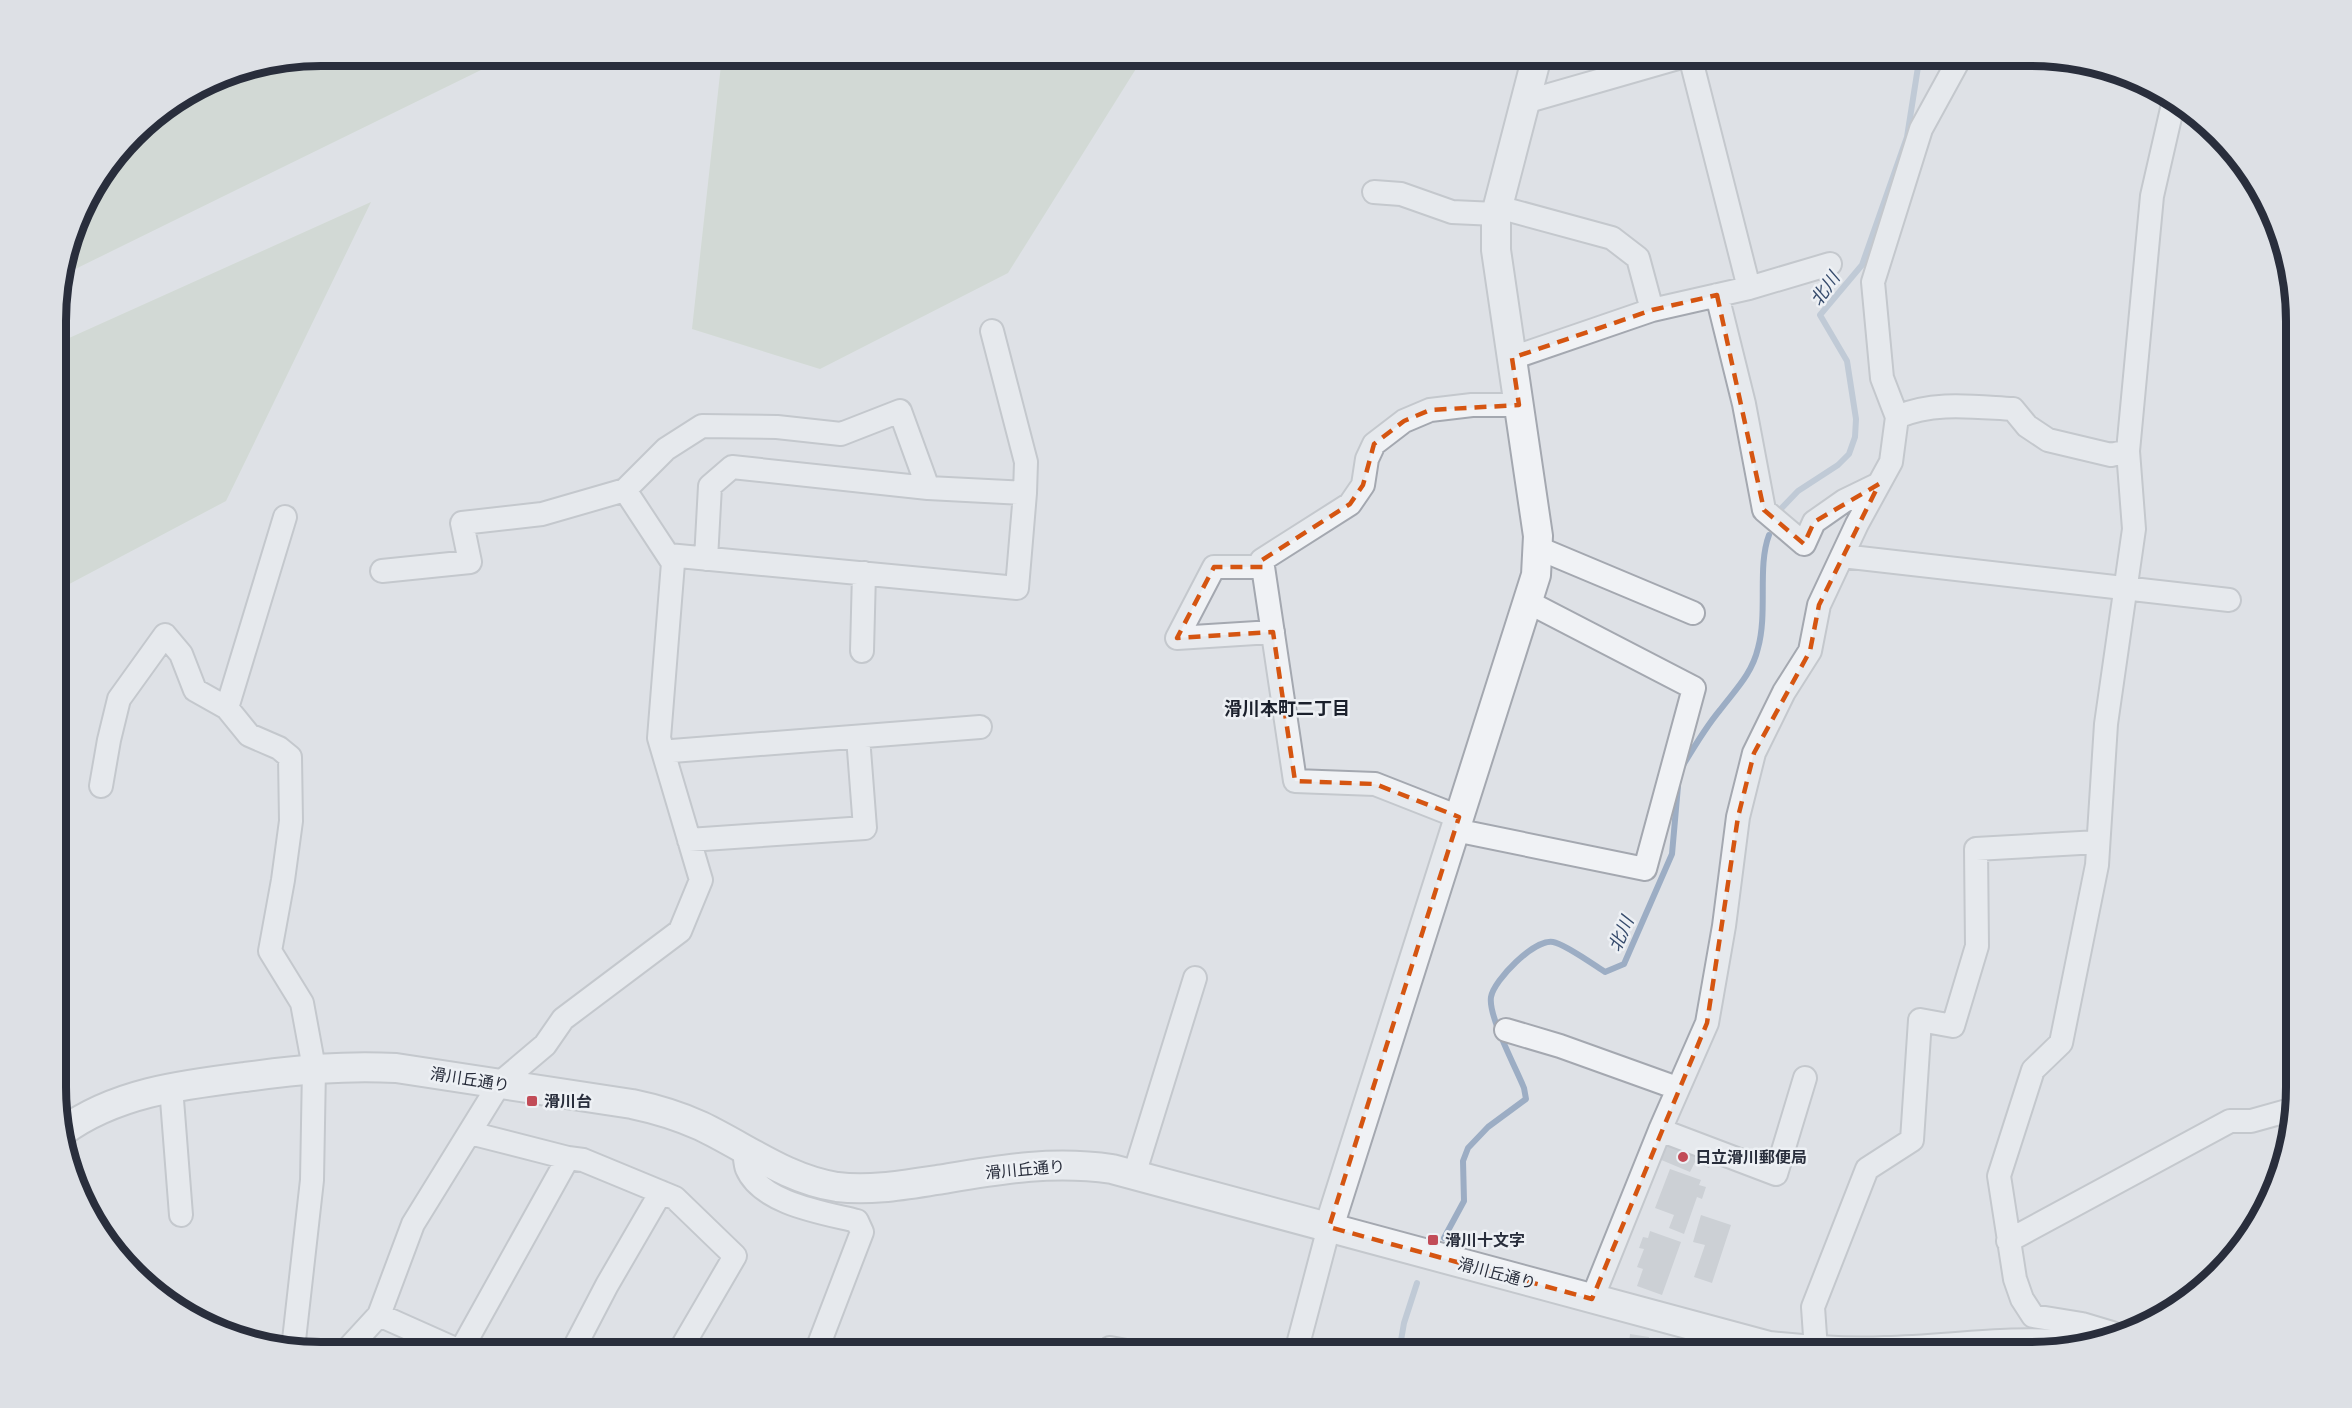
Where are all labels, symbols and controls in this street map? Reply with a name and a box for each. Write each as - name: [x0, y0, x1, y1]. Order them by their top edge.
- water label: 北川: [1806, 267, 1847, 311]
- district label: 滑川本町二丁目: [1224, 699, 1350, 722]
- water label: 北川: [1605, 912, 1641, 956]
- street label: 滑川丘通り: [429, 1065, 511, 1097]
- place label: 滑川台: [544, 1093, 592, 1113]
- marker: 滑川台: [525, 1094, 539, 1108]
- place label: 日立滑川郵便局: [1695, 1149, 1807, 1169]
- marker: 日立滑川郵便局: [1676, 1150, 1690, 1164]
- street label: 滑川丘通り: [984, 1158, 1066, 1184]
- place label: 滑川十文字: [1445, 1232, 1525, 1252]
- marker: 滑川十文字: [1426, 1233, 1440, 1247]
- street label: 滑川丘通り: [1455, 1255, 1538, 1295]

